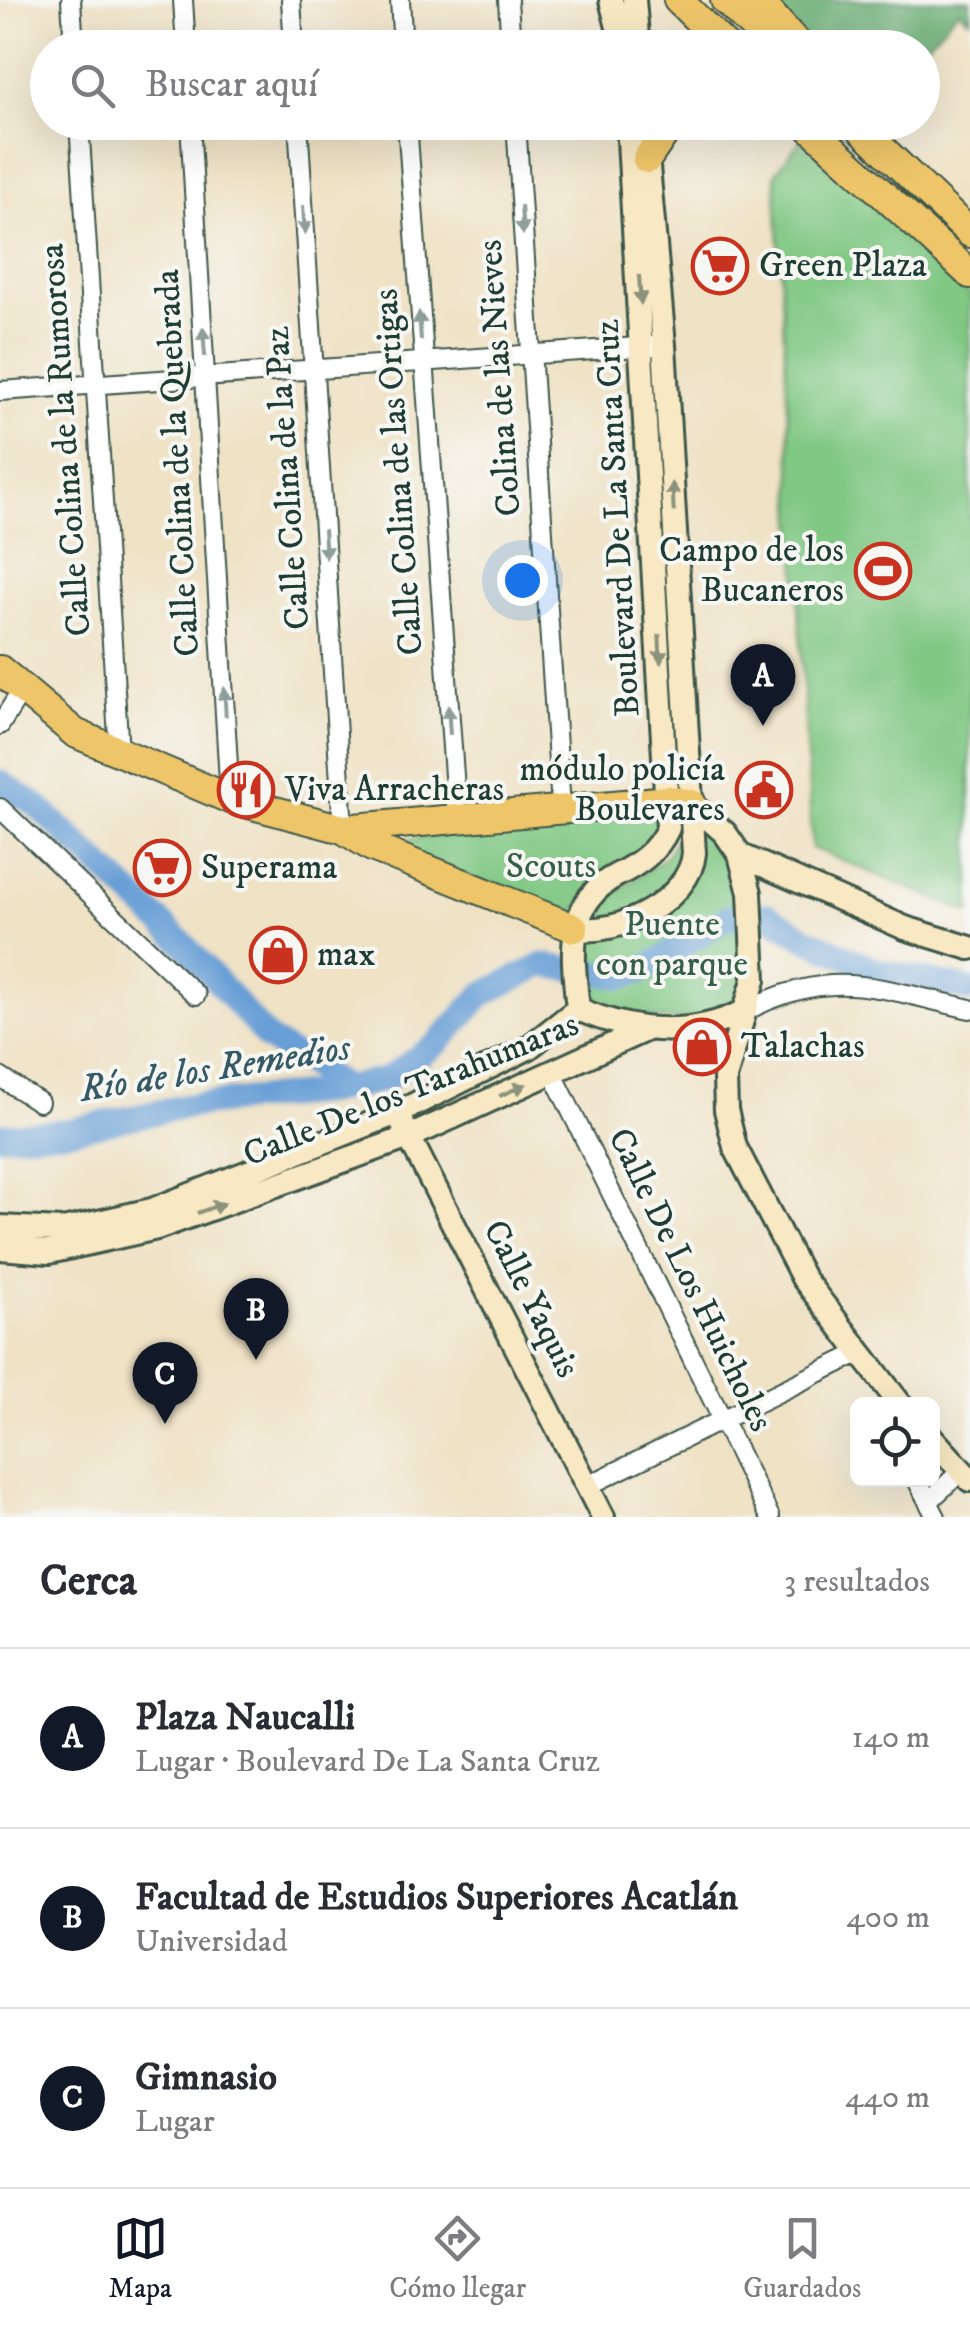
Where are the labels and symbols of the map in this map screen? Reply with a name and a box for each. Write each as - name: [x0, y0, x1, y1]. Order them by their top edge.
- one-way arrow: [296, 204, 312, 236]
- one-way arrow: [515, 204, 531, 236]
- supermarket icon: Green Plaza: [690, 236, 750, 296]
- street label: Colina de las Nieves: [468, 238, 532, 518]
- street label: Calle Colina de la Rumorosa: [30, 242, 102, 638]
- place label: Green Plaza: [759, 244, 927, 288]
- street label: Calle Colina de la Quebrada: [146, 268, 210, 658]
- one-way arrow: [632, 274, 648, 306]
- street label: Calle Colina de las Ortigas: [364, 287, 434, 657]
- one-way arrow: [412, 310, 428, 342]
- street label: Boulevard De La Santa Cruz: [586, 318, 650, 718]
- street label: Calle Colina de la Paz: [255, 325, 321, 631]
- one-way arrow: [196, 326, 212, 358]
- one-way arrow: [665, 480, 681, 512]
- one-way arrow: [317, 529, 333, 561]
- place label: Campo de los Bucaneros: [659, 529, 844, 613]
- sports icon: Campo de los Bucaneros: [853, 541, 913, 601]
- your location: [497, 555, 548, 606]
- one-way arrow: [653, 634, 669, 665]
- pin: A: [730, 644, 796, 726]
- one-way arrow: [217, 685, 233, 717]
- one-way arrow: [441, 704, 457, 736]
- place label: módulo policía Boulevares: [520, 748, 725, 832]
- restaurant icon: Viva Arracheras: [216, 760, 276, 820]
- public building icon: módulo policía Boulevares: [734, 760, 794, 820]
- place label: Viva Arracheras: [284, 768, 504, 812]
- supermarket icon: Superama: [132, 838, 192, 898]
- park label: Scouts: [506, 845, 596, 889]
- place label: Superama: [201, 846, 338, 890]
- park label: Puente con parque: [596, 903, 748, 987]
- shop icon: max: [248, 925, 308, 985]
- place label: max: [317, 933, 375, 977]
- street label: Calle De los Tarahumaras: [237, 1003, 585, 1177]
- shop icon: Talachas: [672, 1017, 732, 1077]
- water label: Río de los Remedios: [75, 1024, 355, 1114]
- place label: Talachas: [741, 1025, 865, 1069]
- one-way arrow: [499, 1081, 528, 1098]
- street label: Calle De Los Huicholes: [597, 1121, 783, 1439]
- one-way arrow: [196, 1200, 226, 1215]
- street label: Calle Yaquis: [473, 1213, 589, 1385]
- pin: B: [224, 1278, 288, 1360]
- pin: C: [132, 1342, 198, 1424]

